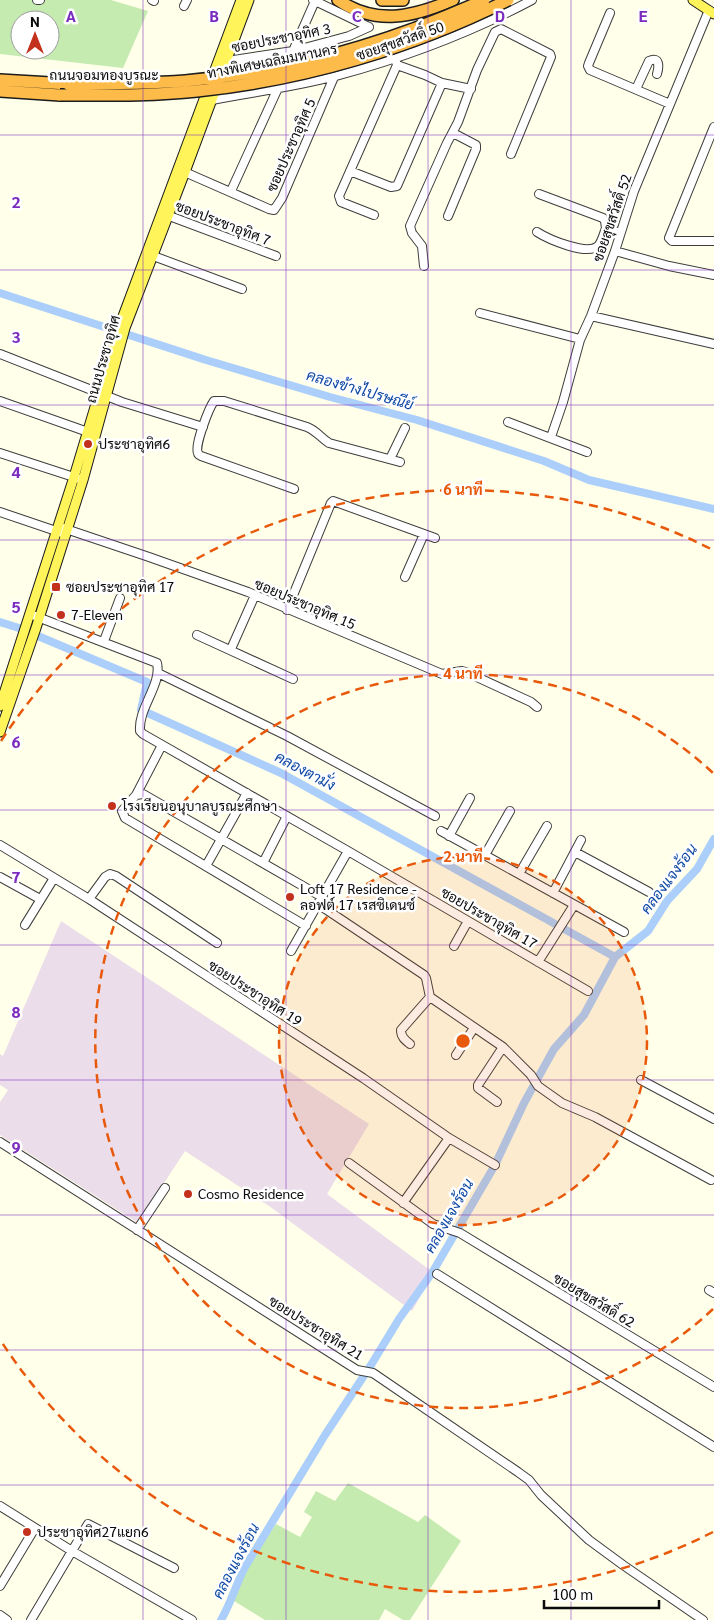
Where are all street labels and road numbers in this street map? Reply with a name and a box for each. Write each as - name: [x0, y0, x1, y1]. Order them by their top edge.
- street label: ซอยสุขสวัสดิ์ 50: [353, 14, 447, 65]
- street label: ซอยประชาอุทิศ 3: [230, 19, 333, 57]
- street label: ทางพิเศษเฉลิมมหานคร: [205, 39, 339, 81]
- street label: ถนนจอมทองบูรณะ: [49, 65, 159, 85]
- street label: ซอยประชาอุทิศ 5: [261, 95, 321, 195]
- street label: ซอยสุขสวัสดิ์ 52: [585, 170, 636, 265]
- street label: ซอยประชาอุทิศ 7: [173, 196, 273, 250]
- street label: ถนนประชาอุทิศ: [81, 313, 125, 405]
- street label: ซอยประชาอุทิศ 15: [251, 574, 359, 634]
- street label: ซอยประชาอุทิศ 17: [437, 882, 541, 954]
- street label: ซอยประชาอุทิศ 19: [204, 955, 306, 1031]
- street label: ซอยสุขสวัสดิ์ 62: [550, 1266, 640, 1332]
- street label: ซอยประชาอุทิศ 21: [265, 1291, 367, 1365]

